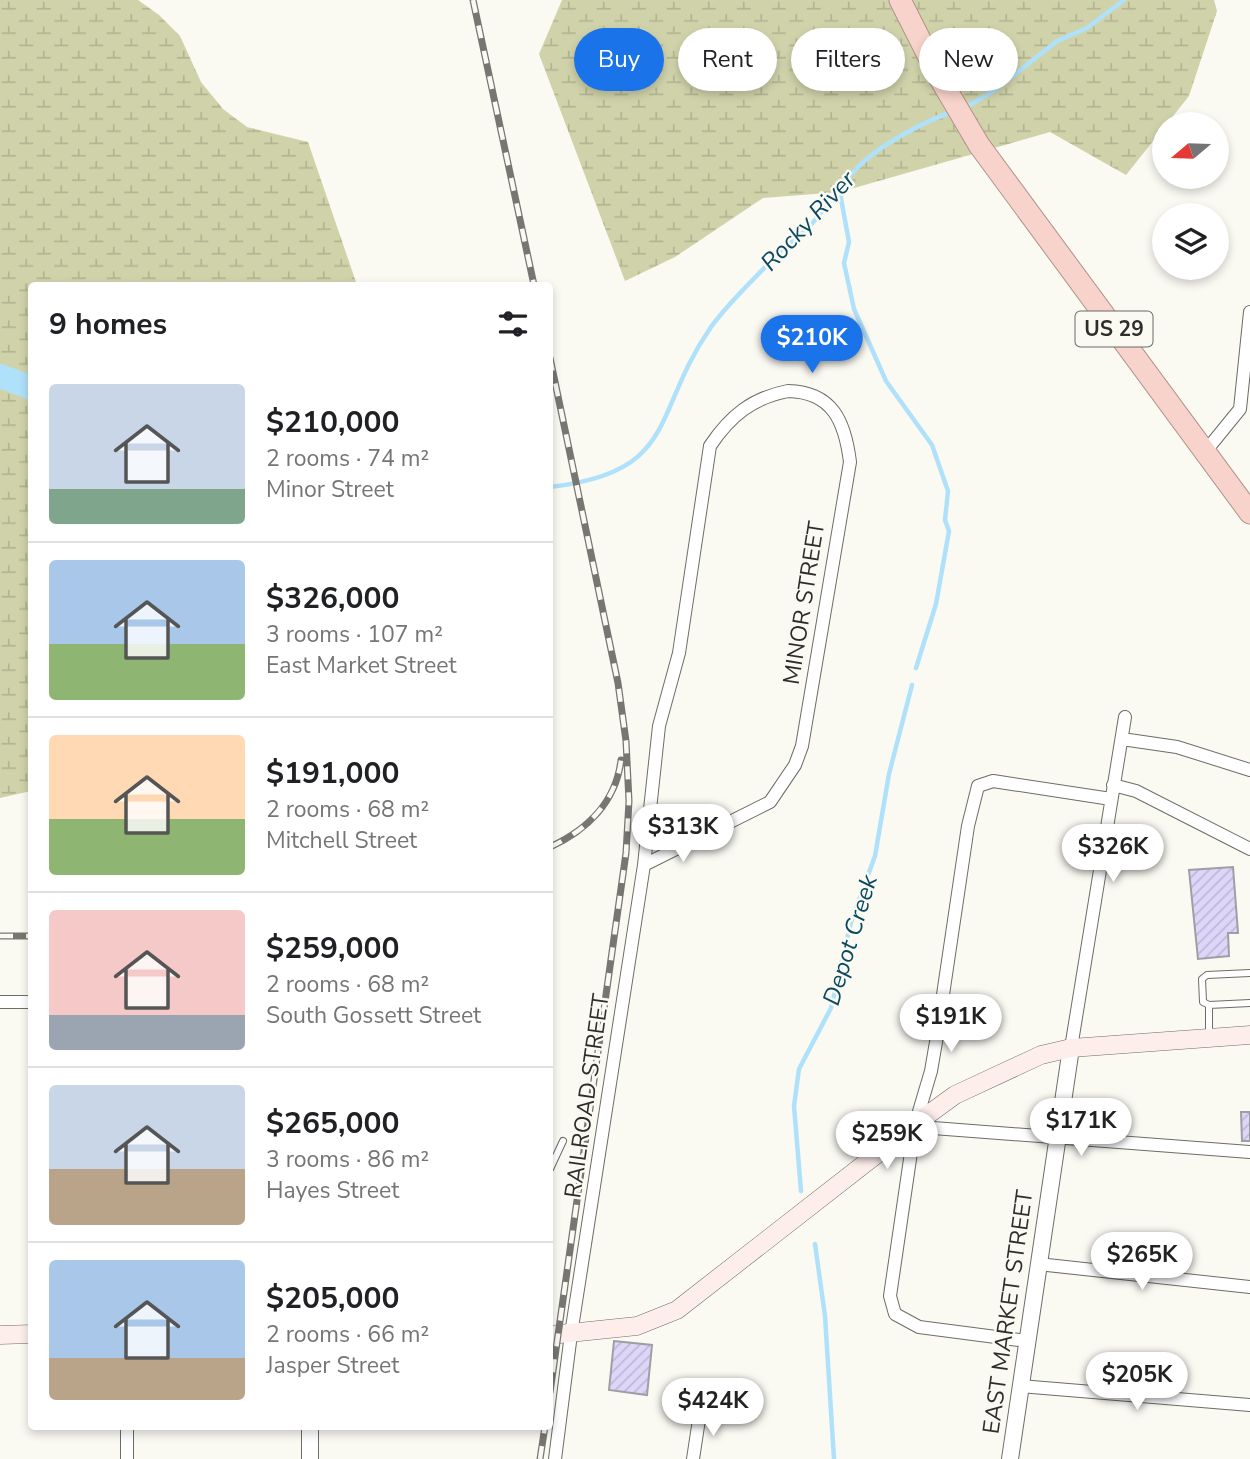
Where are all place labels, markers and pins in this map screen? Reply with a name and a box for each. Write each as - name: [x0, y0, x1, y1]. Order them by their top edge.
- pin: $210K: [763, 316, 861, 375]
- pin: $313K: [634, 804, 732, 864]
- pin: $326K: [1064, 824, 1162, 884]
- pin: $191K: [902, 995, 1000, 1054]
- pin: $171K: [1032, 1098, 1130, 1158]
- pin: $259K: [838, 1112, 936, 1171]
- pin: $265K: [1093, 1232, 1191, 1292]
- pin: $205K: [1088, 1352, 1186, 1412]
- pin: $424K: [664, 1378, 762, 1438]

